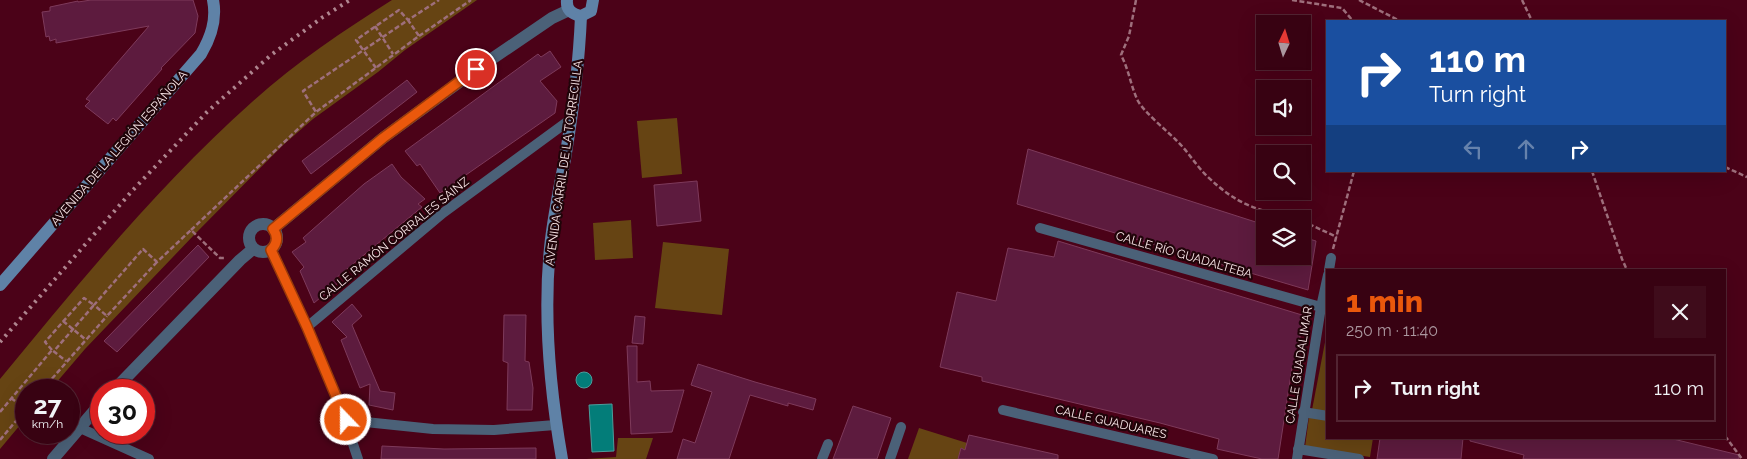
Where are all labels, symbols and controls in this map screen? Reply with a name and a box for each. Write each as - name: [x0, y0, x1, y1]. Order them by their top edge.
- north arrow: [1256, 15, 1311, 70]
- map controls: [1256, 15, 1311, 265]
- text: 110 m: [1429, 39, 1526, 80]
- icon: right: [1346, 40, 1411, 105]
- pin: [455, 48, 497, 90]
- icon: arrive: [462, 55, 490, 83]
- street label: AVENIDA CARRIL DE LA TORRECILLA: [543, 59, 585, 267]
- street label: AVENIDA DE LA LEGIÓN ESPAÑOLA: [48, 68, 190, 228]
- button: sound: [1256, 80, 1311, 135]
- text: Turn right: [1429, 81, 1526, 107]
- icon: left: [1459, 135, 1487, 163]
- icon: ahead: [1512, 135, 1540, 163]
- icon: right: [1565, 135, 1593, 163]
- button: search: [1256, 145, 1311, 200]
- street label: CALLE RAMÓN CORRALES SÁINZ: [316, 174, 472, 304]
- button: layers: [1256, 210, 1311, 265]
- street label: CALLE RÍO GUADALTEBA: [1114, 229, 1254, 281]
- text: 1 min: [1346, 284, 1423, 319]
- button: close: [1654, 286, 1706, 338]
- street label: CALLE GUADALIMAR: [1283, 305, 1315, 425]
- text: 250 m · 11:40: [1346, 321, 1438, 340]
- icon: right: [1348, 374, 1376, 402]
- text: Turn right: [1391, 377, 1480, 399]
- text: 110 m: [1654, 377, 1704, 399]
- speed limit sign: 30: [90, 379, 155, 444]
- text: 27: [33, 390, 62, 420]
- position arrow: [319, 393, 371, 445]
- street label: CALLE GUADUARES: [1054, 402, 1168, 442]
- text: km/h: [32, 417, 63, 431]

